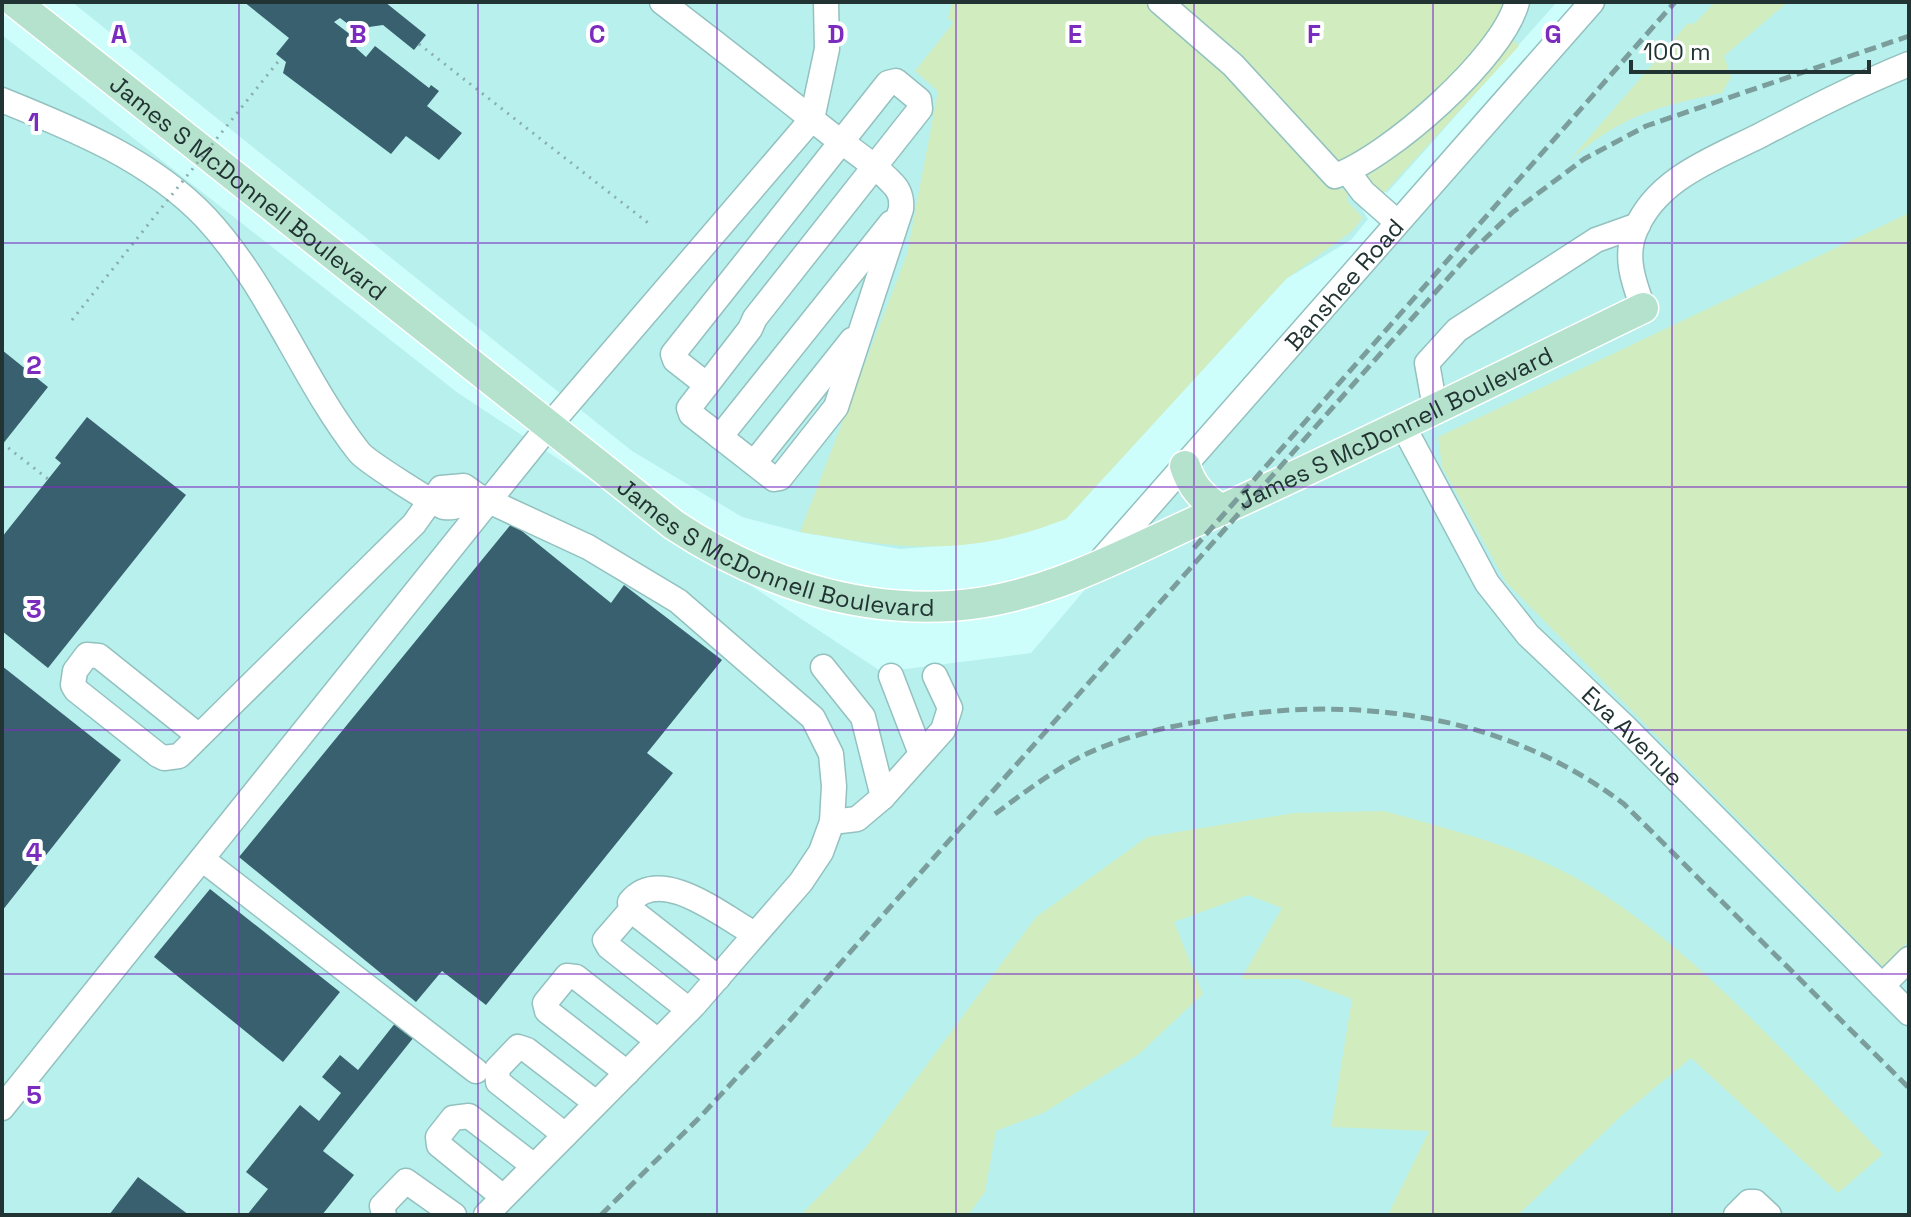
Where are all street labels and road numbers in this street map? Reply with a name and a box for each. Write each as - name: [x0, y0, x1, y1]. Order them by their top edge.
- street label: James S McDonnell Boulevard: [104, 68, 393, 307]
- street label: Banshee Road: [1278, 212, 1410, 356]
- street label: James S McDonnell Boulevard: [1233, 339, 1557, 516]
- street label: James S McDonnell Boulevard: [611, 471, 935, 622]
- street label: Eva Avenue: [1576, 679, 1690, 793]

